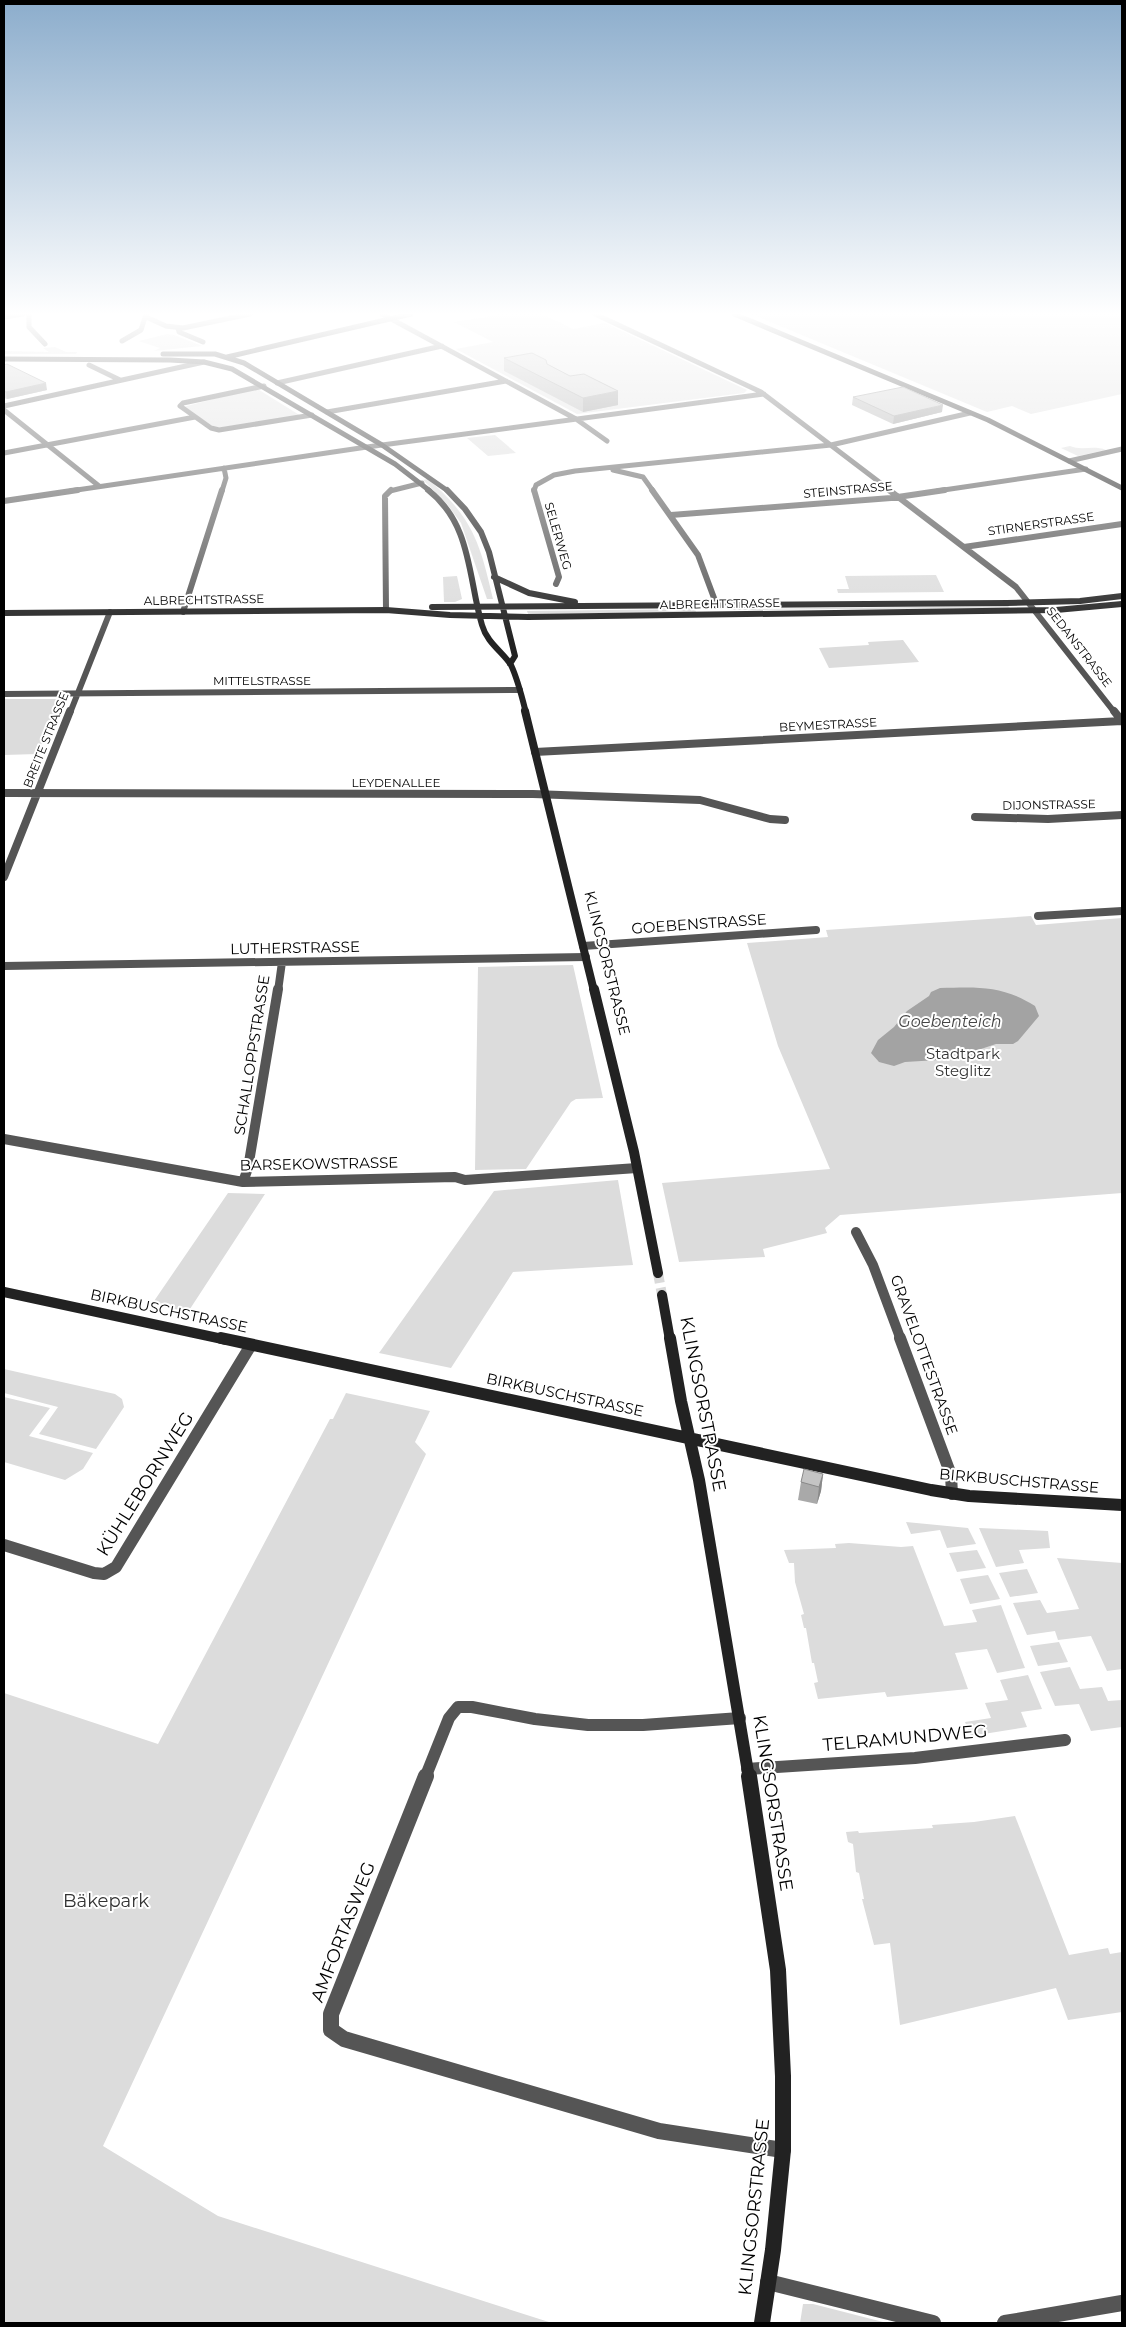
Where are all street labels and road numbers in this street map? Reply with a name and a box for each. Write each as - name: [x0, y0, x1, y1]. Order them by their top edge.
- street label: STEINSTRASSE: [803, 478, 893, 501]
- street label: SELERWEG: [542, 500, 575, 571]
- street label: STIRNERSTRASSE: [987, 509, 1095, 538]
- street label: ALBRECHTSTRASSE: [144, 591, 264, 608]
- street label: ALBRECHTSTRASSE: [660, 595, 780, 612]
- street label: SEDANSTRASSE: [1043, 604, 1115, 690]
- street label: MITTELSTRASSE: [213, 673, 311, 688]
- street label: BREITE STRASSE: [20, 690, 72, 790]
- street label: BEYMESTRASSE: [779, 714, 877, 735]
- street label: LEYDENALLEE: [352, 775, 440, 790]
- street label: DIJONSTRASSE: [1002, 796, 1096, 813]
- street label: KLINGSORSTRASSE: [580, 889, 635, 1037]
- street label: GOEBENSTRASSE: [631, 909, 767, 938]
- street label: LUTHERSTRASSE: [230, 937, 360, 958]
- street label: SCHALLOPPSTRASSE: [229, 973, 274, 1136]
- street label: BARSEKOWSTRASSE: [240, 1153, 398, 1174]
- street label: GRAVELOTTESTRASSE: [887, 1272, 962, 1438]
- street label: BIRKBUSCHSTRASSE: [89, 1285, 250, 1336]
- street label: KLINGSORSTRASSE: [675, 1315, 731, 1493]
- street label: BIRKBUSCHSTRASSE: [485, 1369, 646, 1420]
- street label: KÜHLEBORNWEG: [92, 1408, 198, 1560]
- street label: BIRKBUSCHSTRASSE: [938, 1464, 1100, 1497]
- street label: KLINGSORSTRASSE: [748, 1713, 798, 1893]
- street label: TELRAMUNDWEG: [822, 1720, 988, 1756]
- street label: AMFORTASWEG: [306, 1859, 380, 2005]
- street label: KLINGSORSTRASSE: [734, 2117, 774, 2297]

